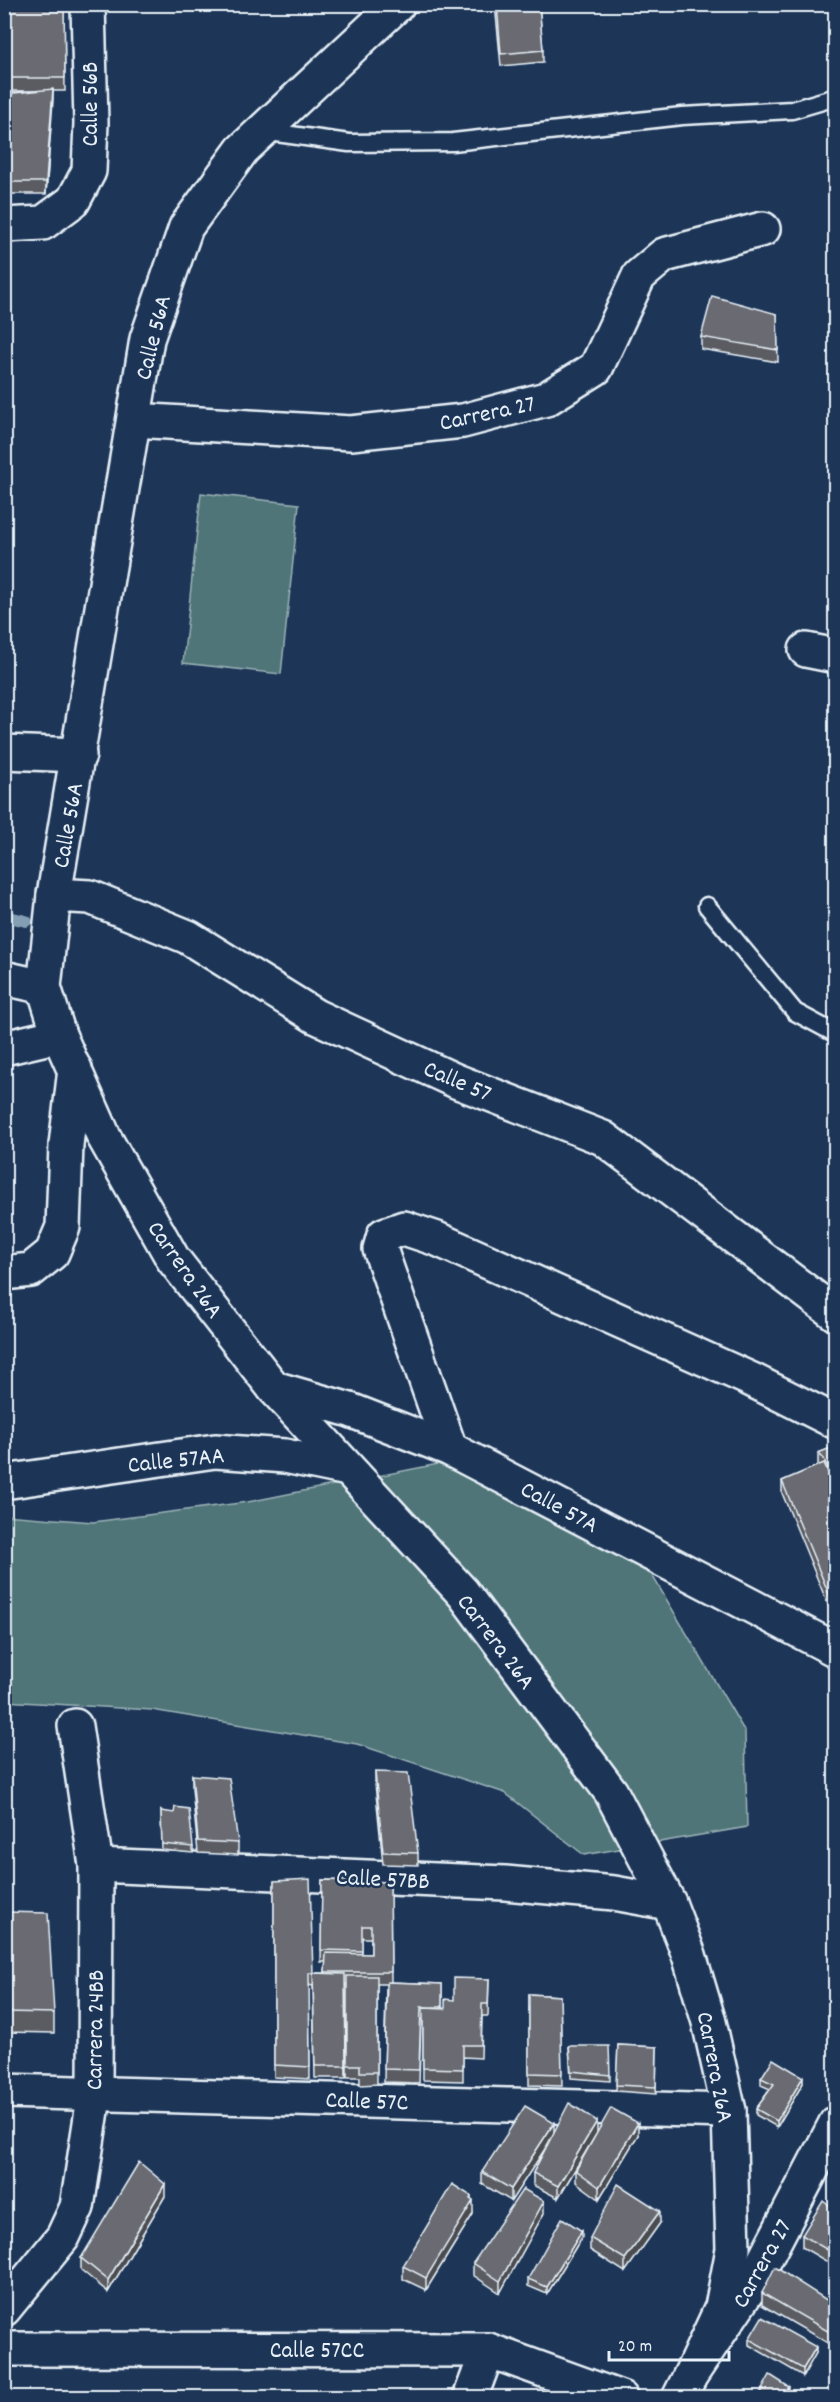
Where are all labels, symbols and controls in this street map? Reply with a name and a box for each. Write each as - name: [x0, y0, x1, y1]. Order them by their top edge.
- street label: Calle 56B: [75, 62, 109, 146]
- street label: Calle 56A: [128, 292, 182, 384]
- street label: Carrera 27: [437, 388, 539, 442]
- street label: Calle 56A: [46, 780, 94, 871]
- street label: Calle 57: [418, 1053, 496, 1112]
- street label: Carrera 26A: [137, 1215, 230, 1327]
- street label: Calle 57AA: [126, 1440, 226, 1484]
- street label: Calle 57A: [514, 1474, 604, 1543]
- street label: Carrera 26A: [447, 1588, 542, 1698]
- street label: Calle 57BB: [335, 1862, 430, 1900]
- street label: Carrera 24BB: [79, 1970, 115, 2091]
- street label: Carrera 26A: [686, 2009, 740, 2126]
- street label: Calle 57C: [325, 2085, 409, 2121]
- street label: Carrera 27: [725, 2214, 802, 2315]
- scale bar: [609, 2324, 729, 2362]
- street label: Calle 57CC: [270, 2335, 364, 2369]
- text: 20 m: [618, 2335, 652, 2360]

